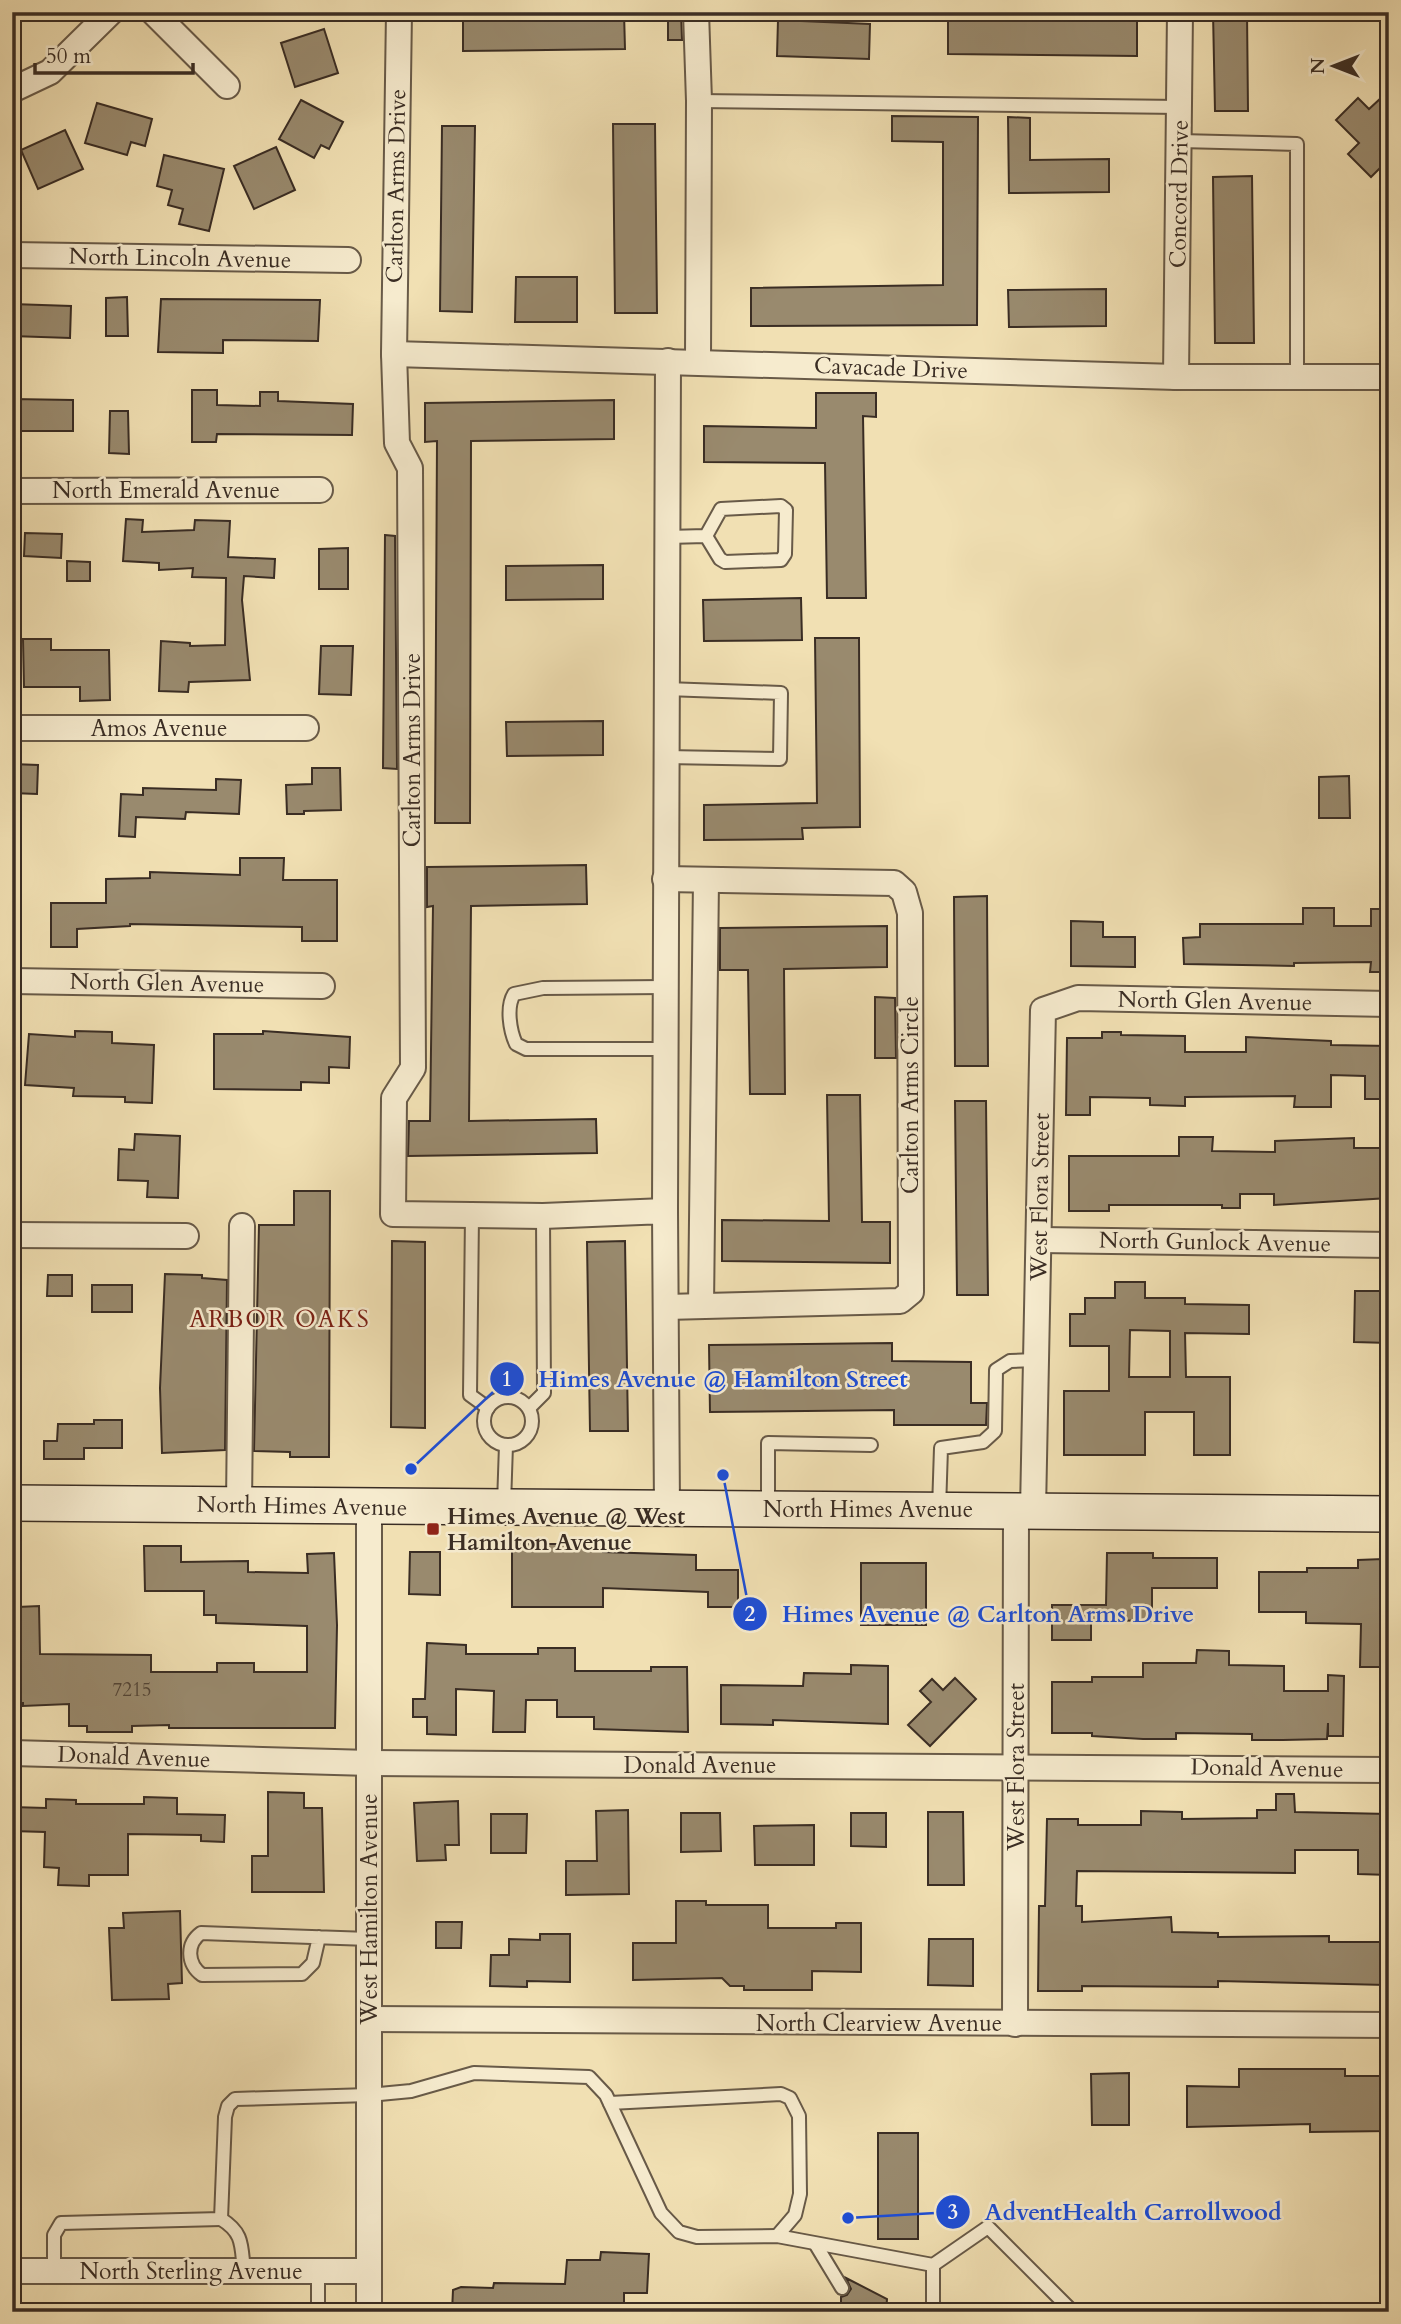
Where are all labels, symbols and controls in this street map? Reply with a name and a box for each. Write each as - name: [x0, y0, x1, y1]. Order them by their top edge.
- scale bar: [35, 32, 192, 76]
- north arrow: [1300, 32, 1370, 102]
- text: 50 m: [46, 42, 91, 71]
- text: N: [1305, 57, 1331, 74]
- street label: Carlton Arms Drive: [379, 89, 413, 283]
- street label: Concord Drive: [1162, 120, 1196, 268]
- street label: North Lincoln Avenue: [68, 241, 292, 275]
- street label: Cavacade Drive: [813, 350, 969, 386]
- street label: North Emerald Avenue: [52, 475, 280, 506]
- street label: Carlton Arms Drive: [397, 653, 428, 847]
- street label: Amos Avenue: [91, 713, 227, 744]
- street label: North Glen Avenue: [69, 966, 265, 1000]
- street label: North Glen Avenue: [1117, 984, 1313, 1018]
- street label: Carlton Arms Circle: [895, 996, 926, 1194]
- street label: West Flora Street: [1023, 1113, 1057, 1282]
- street label: North Gunlock Avenue: [1099, 1224, 1331, 1260]
- district label: ARBOR OAKS: [189, 1303, 371, 1336]
- callout: Himes Avenue @ Hamilton Street: [489, 1356, 922, 1401]
- text: Himes Avenue @ Hamilton Street: [538, 1363, 908, 1396]
- text: 1: [502, 1365, 512, 1394]
- street label: North Himes Avenue: [196, 1489, 408, 1523]
- street label: North Himes Avenue: [763, 1494, 973, 1525]
- place label: Himes Avenue @ West Hamilton Avenue: [447, 1501, 685, 1558]
- marker: Himes Avenue @ West Hamilton Avenue: [425, 1521, 441, 1537]
- callout: Himes Avenue @ Carlton Arms Drive: [733, 1591, 1208, 1636]
- text: Himes Avenue @ Carlton Arms Drive: [782, 1598, 1194, 1631]
- text: 2: [745, 1600, 756, 1629]
- house number: 7215: [113, 1677, 151, 1703]
- street label: West Flora Street: [1001, 1683, 1032, 1852]
- street label: Donald Avenue: [57, 1739, 211, 1775]
- street label: Donald Avenue: [624, 1750, 776, 1781]
- street label: Donald Avenue: [1190, 1751, 1344, 1785]
- street label: West Hamilton Avenue: [354, 1793, 385, 2026]
- street label: North Clearview Avenue: [756, 2008, 1002, 2039]
- callout: AdventHealth Carrollwood: [936, 2190, 1296, 2235]
- text: AdventHealth Carrollwood: [984, 2196, 1282, 2229]
- text: 3: [948, 2198, 958, 2227]
- street label: North Sterling Avenue: [79, 2256, 303, 2287]

